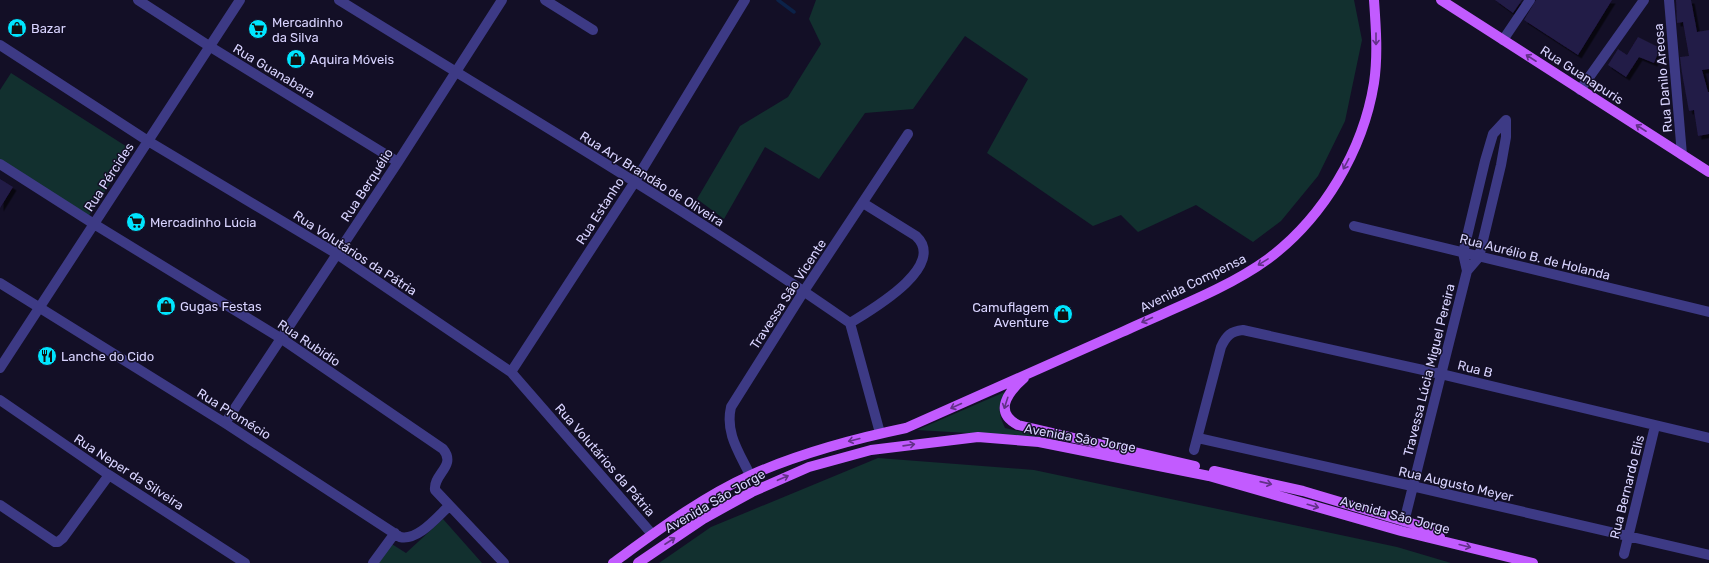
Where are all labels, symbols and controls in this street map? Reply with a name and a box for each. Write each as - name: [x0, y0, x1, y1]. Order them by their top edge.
- place label: Mercadinho da Silva: [272, 15, 343, 45]
- shop icon: Bazar: [6, 17, 28, 39]
- supermarket icon: Mercadinho da Silva: [247, 18, 269, 40]
- place label: Bazar: [31, 21, 66, 36]
- street label: Rua Danilo Areosa: [1651, 23, 1675, 133]
- one-way arrow: [1372, 32, 1380, 45]
- street label: Rua Guanabara: [230, 41, 318, 101]
- street label: Rua Guanapuris: [1538, 43, 1627, 108]
- shop icon: Aquira Móveis: [285, 48, 307, 70]
- place label: Aquira Móveis: [310, 52, 394, 67]
- one-way arrow: [1526, 54, 1537, 62]
- one-way arrow: [1636, 124, 1647, 132]
- street label: Rua Ary Brandão de Oliveira: [577, 128, 727, 230]
- street label: Rua Pércides: [81, 139, 137, 214]
- street label: Rua Berquélio: [338, 146, 396, 224]
- one-way arrow: [1342, 158, 1350, 170]
- street label: Rua Estanho: [573, 175, 627, 247]
- street label: Rua Volutários da Pátria: [291, 207, 419, 299]
- supermarket icon: Mercadinho Lúcia: [125, 211, 147, 233]
- place label: Mercadinho Lúcia: [150, 215, 257, 230]
- street label: Rua Aurélio B. de Holanda: [1458, 231, 1612, 283]
- street label: Travessa São Vicente: [747, 236, 829, 352]
- street label: Avenida Compensa: [1138, 251, 1248, 315]
- one-way arrow: [1258, 258, 1269, 266]
- street label: Travessa Lúcia Miguel Pereira: [1400, 282, 1459, 458]
- shop icon: Gugas Festas: [155, 295, 177, 317]
- place label: Gugas Festas: [180, 299, 262, 315]
- place label: Camuflagem Aventure: [972, 300, 1049, 330]
- shop icon: Camuflagem Aventure: [1052, 303, 1074, 325]
- street label: Rua Rubidio: [275, 317, 343, 369]
- one-way arrow: [1142, 317, 1154, 324]
- restaurant icon: Lanche do Cido: [36, 345, 58, 367]
- place label: Lanche do Cido: [61, 349, 154, 364]
- street label: Rua B: [1456, 357, 1494, 381]
- street label: Rua Promécio: [194, 385, 274, 443]
- one-way arrow: [1002, 396, 1009, 409]
- street label: Rua Volutários da Pátria: [552, 401, 658, 519]
- one-way arrow: [950, 403, 962, 410]
- street label: Avenida São Jorge: [1023, 421, 1137, 456]
- street label: Rua Neper da Silveira: [71, 431, 187, 513]
- street label: Rua Bernardo Elis: [1607, 433, 1647, 541]
- one-way arrow: [848, 436, 861, 444]
- one-way arrow: [902, 441, 915, 449]
- street label: Rua Augusto Meyer: [1397, 464, 1515, 505]
- street label: Avenida São Jorge: [662, 466, 768, 537]
- one-way arrow: [777, 474, 789, 481]
- one-way arrow: [1259, 479, 1272, 487]
- street label: Avenida São Jorge: [1338, 493, 1452, 538]
- one-way arrow: [1306, 502, 1319, 510]
- one-way arrow: [664, 537, 675, 545]
- one-way arrow: [1458, 543, 1471, 551]

